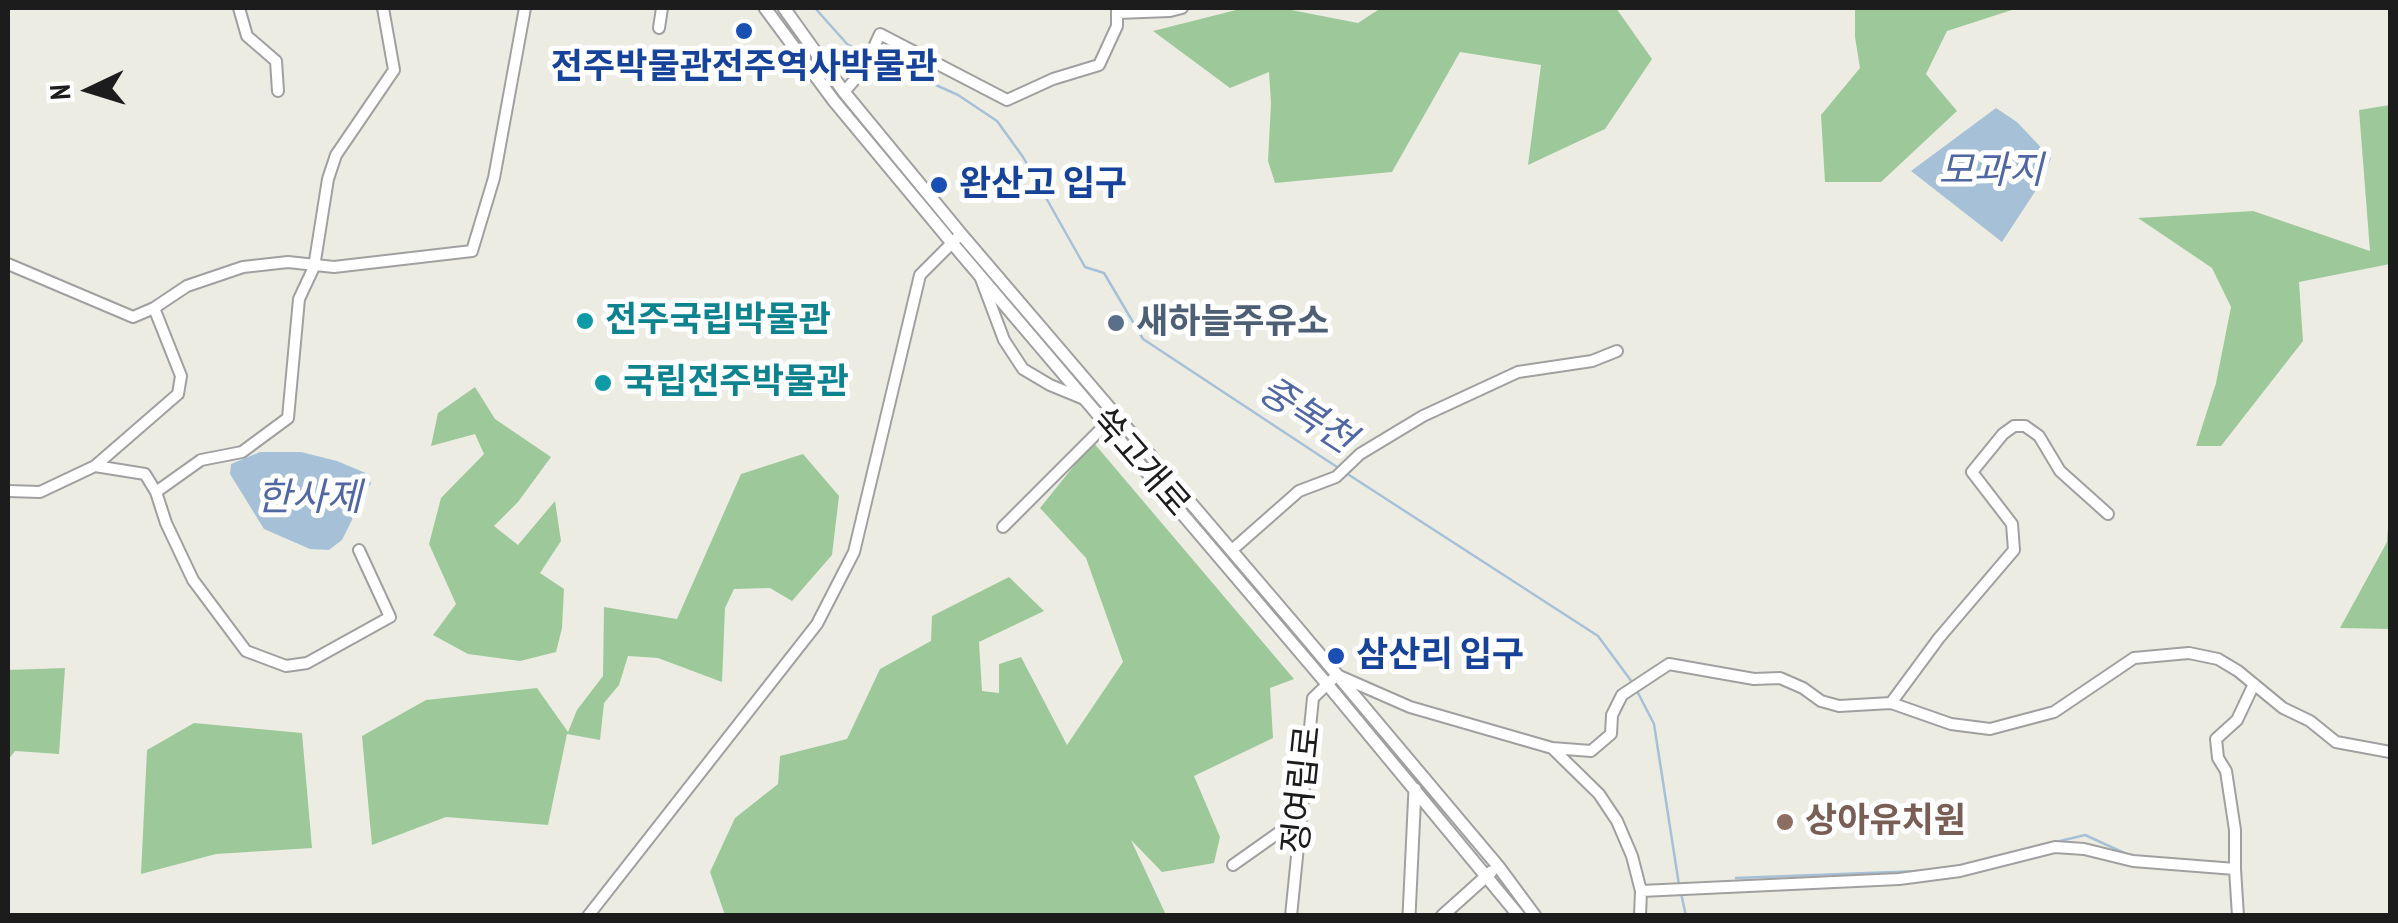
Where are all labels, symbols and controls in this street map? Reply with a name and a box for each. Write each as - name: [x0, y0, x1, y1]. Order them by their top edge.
- marker: 전주박물관전주역사박물관: [733, 20, 755, 42]
- north arrow: [40, 40, 140, 140]
- place label: 전주박물관전주역사박물관: [551, 47, 937, 89]
- text: N: [41, 83, 79, 101]
- water label: 모과지: [1939, 149, 2043, 195]
- place label: 완산고 입구: [959, 164, 1127, 206]
- marker: 완산고 입구: [928, 174, 950, 196]
- place label: 전주국립박물관: [605, 300, 830, 342]
- place label: 새하늘주유소: [1136, 302, 1329, 344]
- marker: 전주국립박물관: [574, 310, 596, 332]
- marker: 새하늘주유소: [1105, 312, 1127, 334]
- place label: 국립전주박물관: [623, 362, 848, 404]
- water label: 중복천: [1250, 368, 1362, 464]
- marker: 국립전주박물관: [592, 372, 614, 394]
- street label: 쑥고개로: [1082, 401, 1198, 525]
- water label: 한사제: [257, 476, 361, 522]
- place label: 삼산리 입구: [1356, 635, 1524, 677]
- marker: 삼산리 입구: [1325, 645, 1347, 667]
- street label: 정여립로: [1275, 724, 1331, 856]
- place label: 상아유치원: [1805, 801, 1966, 843]
- marker: 상아유치원: [1774, 811, 1796, 833]

